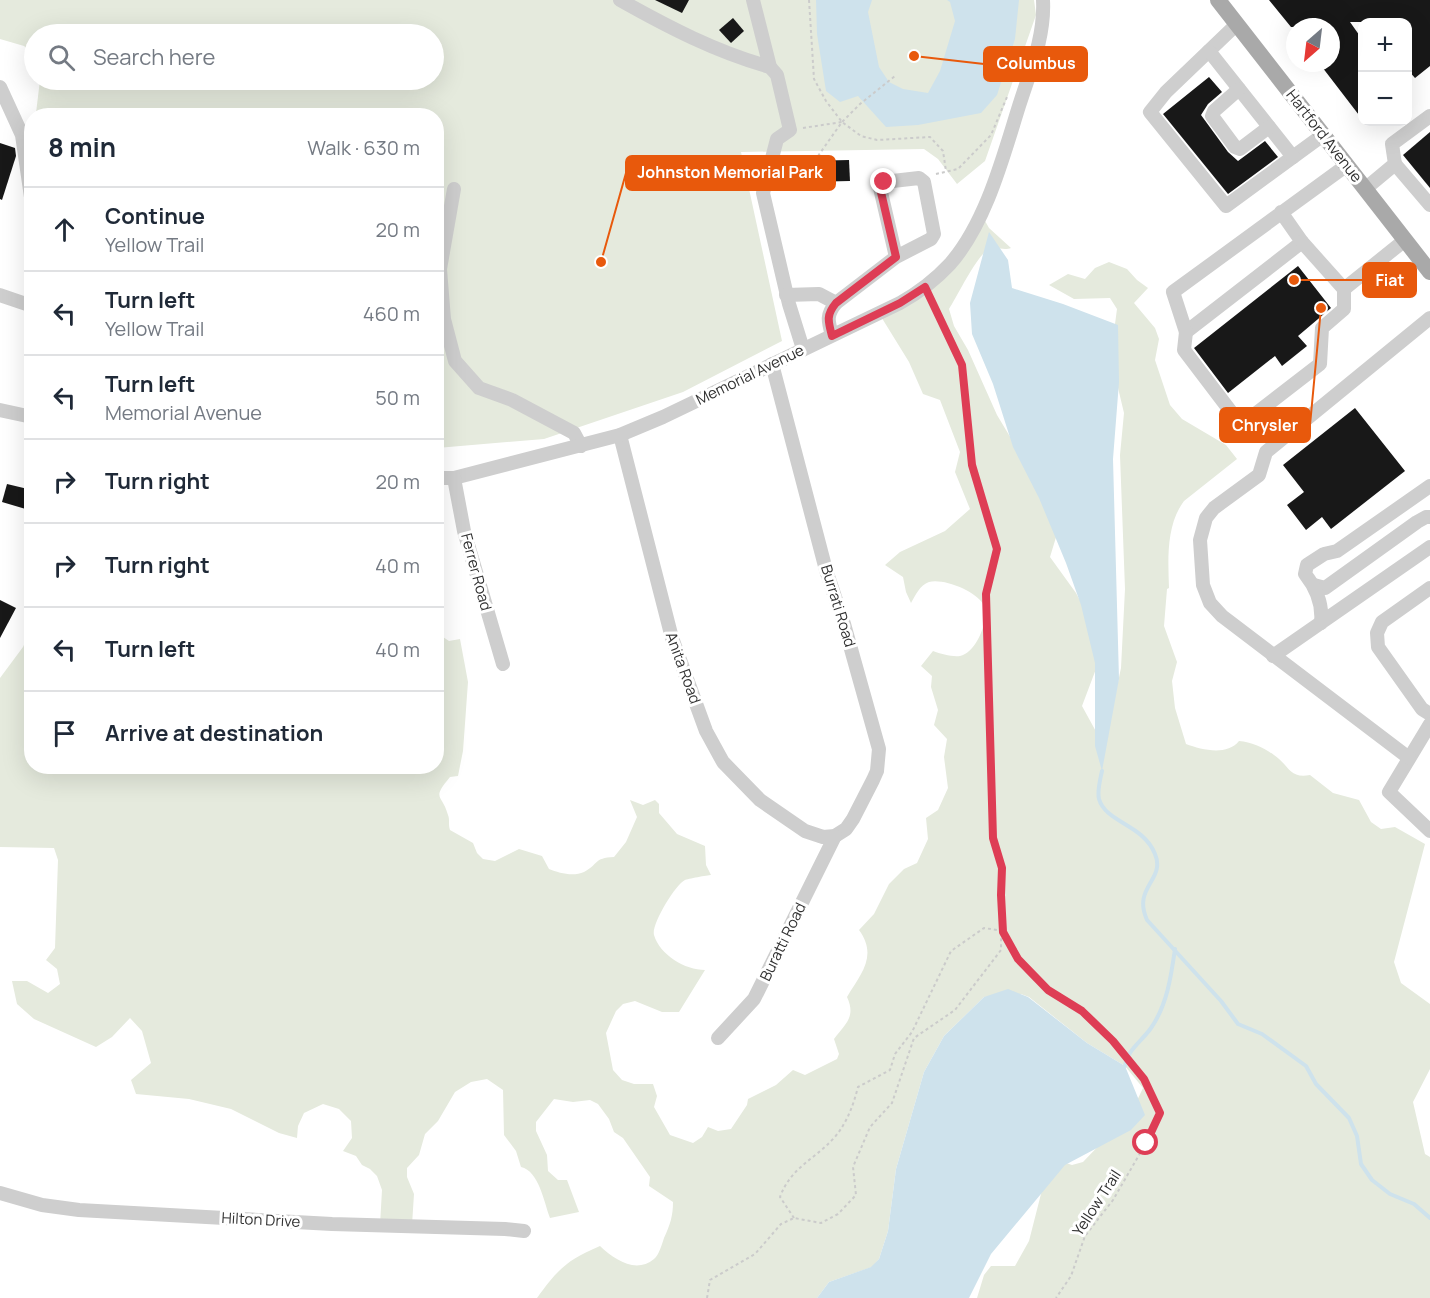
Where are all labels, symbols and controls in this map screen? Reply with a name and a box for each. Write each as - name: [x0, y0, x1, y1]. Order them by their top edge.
- north arrow: [1286, 18, 1340, 72]
- map controls: [1358, 18, 1412, 126]
- button: +: [1358, 18, 1412, 72]
- search box: [24, 24, 444, 90]
- icon: search: [45, 41, 78, 74]
- text: Search here: [93, 42, 215, 72]
- callout: Columbus: [984, 47, 1087, 81]
- text: Columbus: [996, 52, 1076, 74]
- button: −: [1358, 72, 1412, 126]
- street label: Hartford Avenue: [1282, 85, 1367, 187]
- text: 8 min: [48, 129, 116, 165]
- text: Walk · 630 m: [307, 134, 420, 161]
- callout: Johnston Memorial Park: [626, 156, 835, 190]
- text: Johnston Memorial Park: [637, 161, 823, 183]
- route end: [870, 168, 896, 194]
- text: Continue: [105, 201, 205, 231]
- icon: ahead: [48, 213, 81, 246]
- text: 20 m: [375, 216, 420, 243]
- text: Yellow Trail: [105, 231, 205, 258]
- callout: Fiat: [1363, 263, 1416, 297]
- text: Fiat: [1375, 269, 1405, 291]
- text: Turn left: [105, 285, 195, 315]
- icon: left: [48, 297, 81, 330]
- text: 460 m: [363, 300, 420, 327]
- text: Yellow Trail: [105, 315, 205, 342]
- street label: Memorial Avenue: [692, 339, 808, 410]
- text: Turn left: [105, 369, 195, 399]
- icon: left: [48, 381, 81, 414]
- text: 50 m: [375, 384, 420, 411]
- text: Memorial Avenue: [105, 399, 262, 426]
- callout: Chrysler: [1220, 408, 1310, 442]
- text: Chrysler: [1232, 414, 1298, 436]
- icon: right: [48, 465, 81, 498]
- text: Turn right: [105, 466, 210, 496]
- text: 20 m: [375, 468, 420, 495]
- street label: Ferrer Road: [456, 531, 497, 613]
- icon: right: [48, 549, 81, 582]
- text: Turn right: [105, 550, 210, 580]
- text: 40 m: [375, 552, 420, 579]
- street label: Burrati Road: [816, 562, 861, 650]
- street label: Anita Road: [661, 629, 706, 707]
- icon: left: [48, 633, 81, 666]
- text: Turn left: [105, 634, 195, 664]
- text: 40 m: [375, 636, 420, 663]
- icon: arrive: [48, 717, 81, 750]
- text: Arrive at destination: [105, 718, 323, 748]
- street label: Buratti Road: [755, 899, 811, 984]
- route start: [1132, 1129, 1158, 1155]
- street label: Yellow Trail: [1067, 1166, 1126, 1240]
- street label: Hilton Drive: [221, 1207, 301, 1232]

